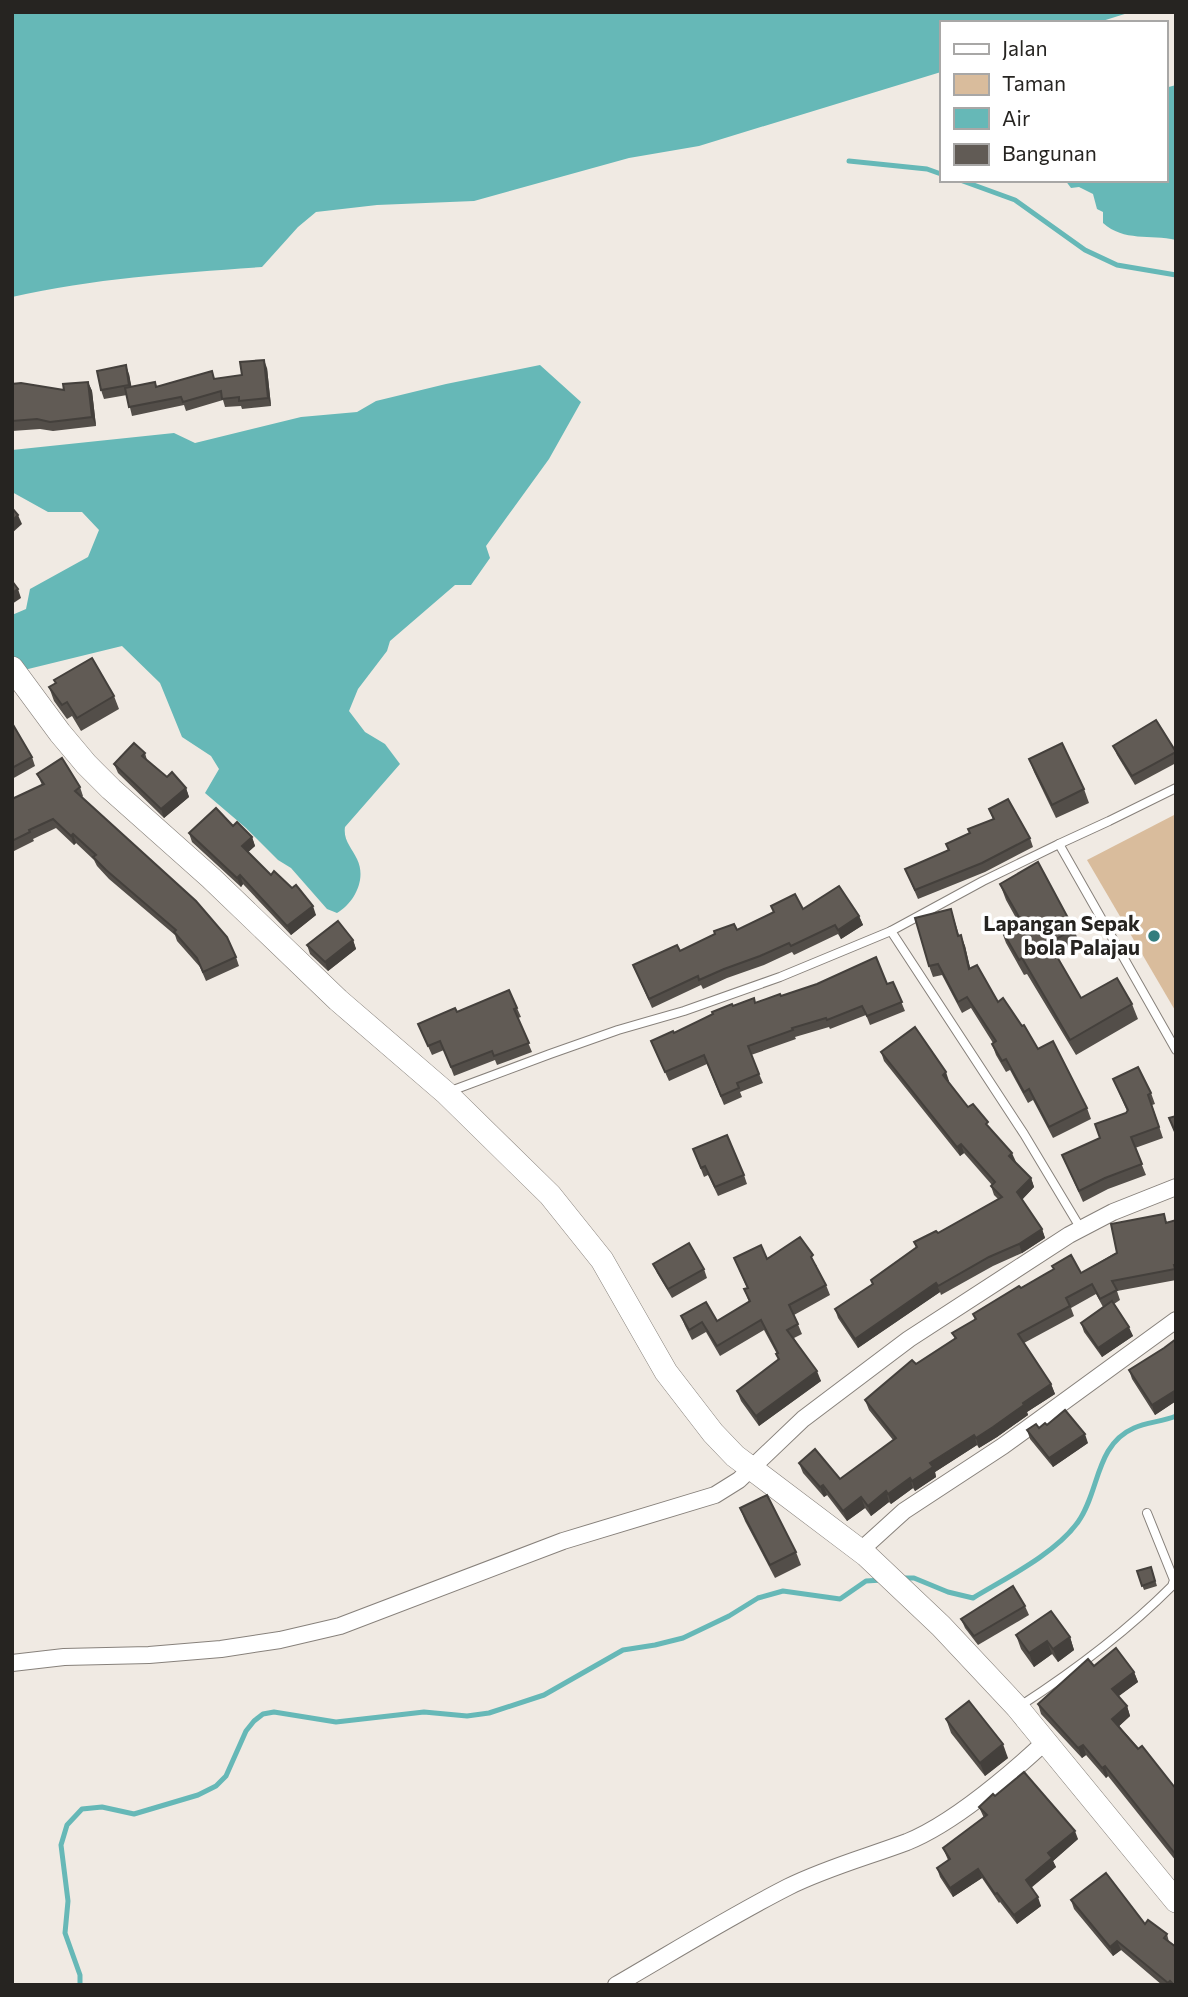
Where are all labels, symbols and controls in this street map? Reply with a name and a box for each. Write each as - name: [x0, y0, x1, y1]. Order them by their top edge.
- legend: [940, 21, 1167, 182]
- text: Jalan: [1002, 35, 1047, 60]
- text: Taman: [1002, 70, 1066, 95]
- text: Air: [1002, 105, 1030, 130]
- text: Bangunan: [1002, 140, 1097, 165]
- place label: Lapangan Sepak bola Palajau: [983, 910, 1140, 959]
- marker: Lapangan Sepak bola Palajau: [1146, 928, 1162, 944]

